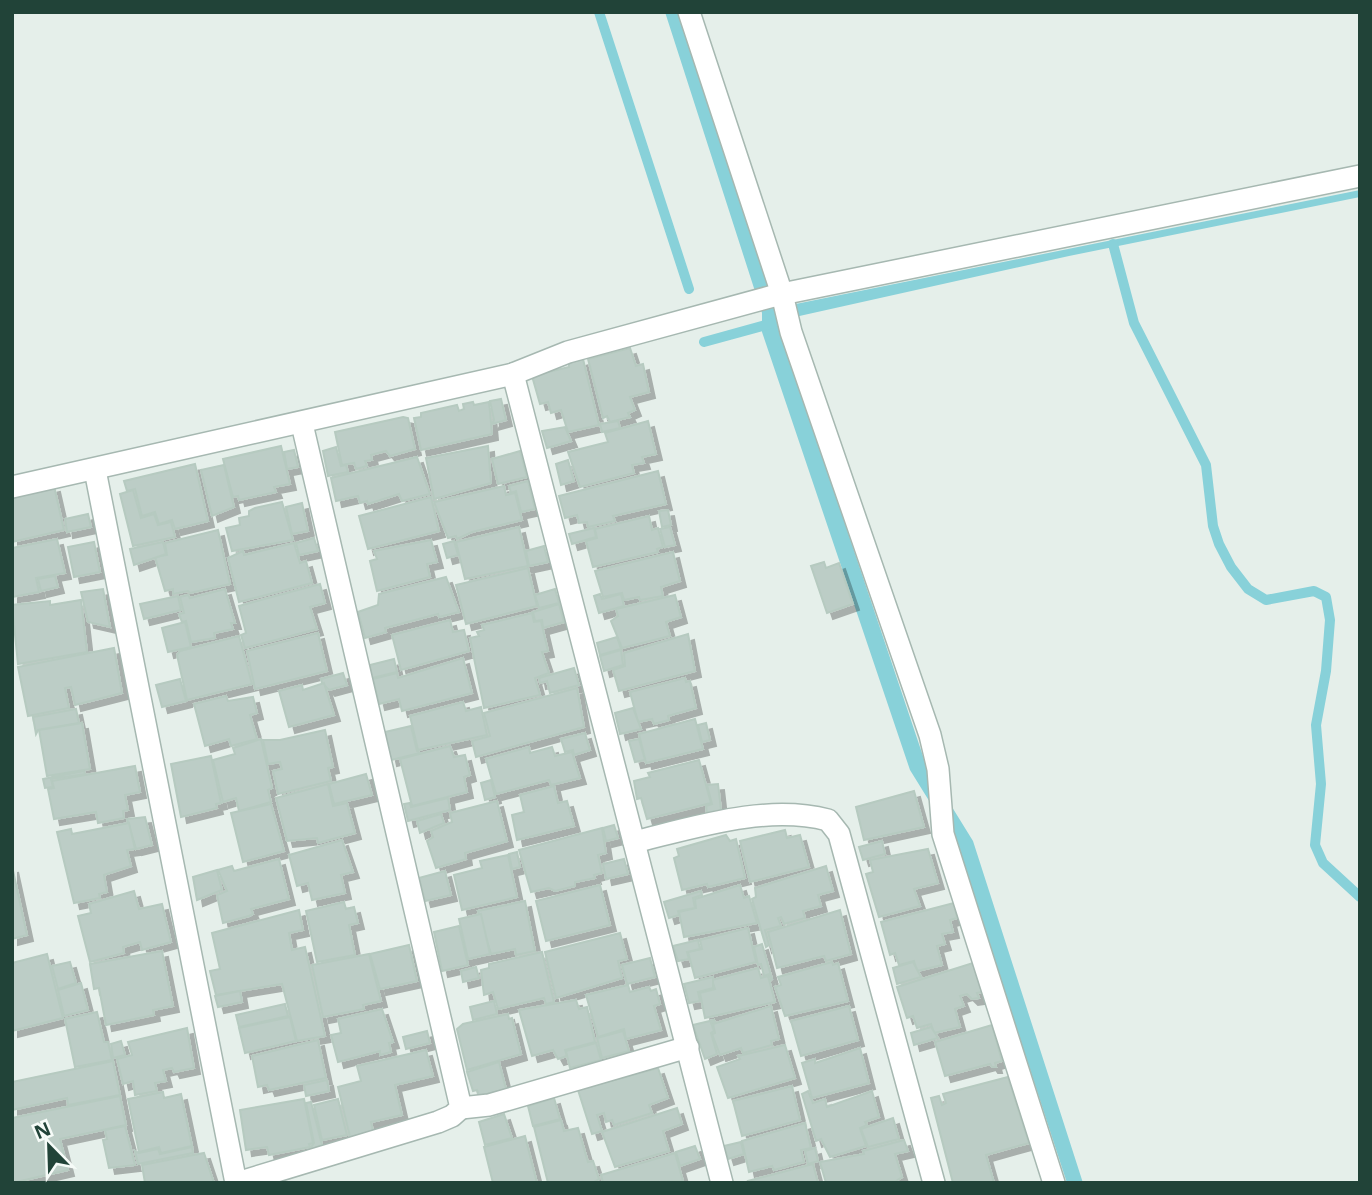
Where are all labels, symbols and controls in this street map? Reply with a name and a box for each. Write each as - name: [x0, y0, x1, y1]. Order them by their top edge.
- north arrow: [14, 1111, 84, 1181]
- text: N: [30, 1115, 55, 1145]

